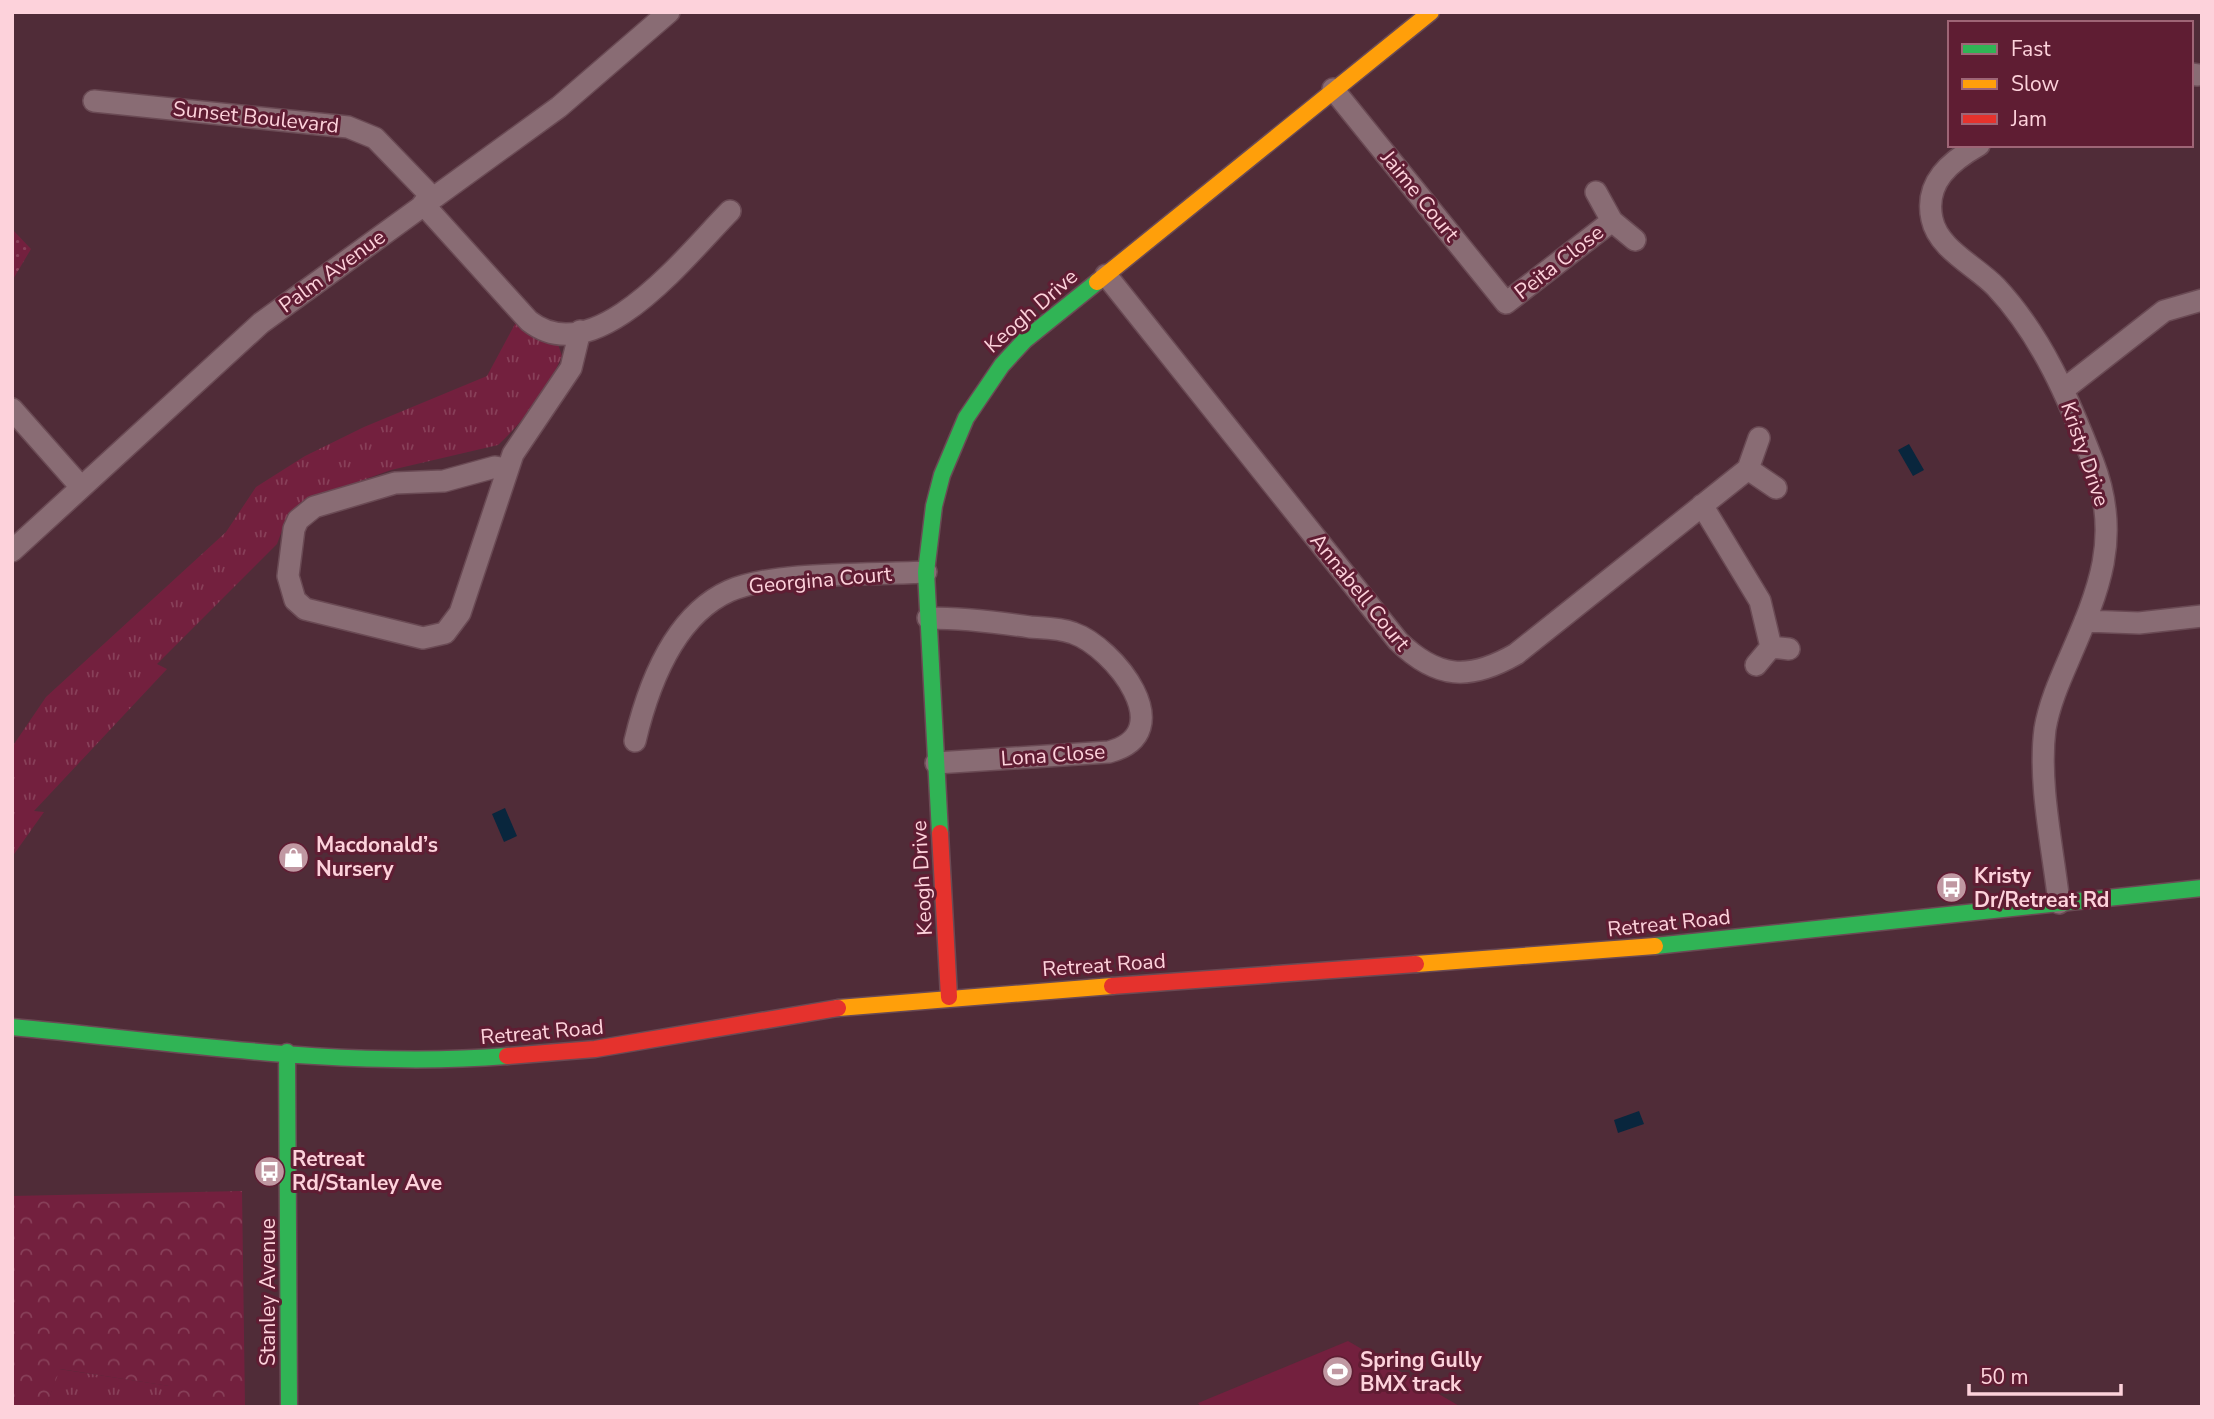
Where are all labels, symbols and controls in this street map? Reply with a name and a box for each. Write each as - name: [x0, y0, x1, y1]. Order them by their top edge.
- legend: [1948, 21, 2193, 147]
- text: Fast: [2011, 35, 2051, 63]
- text: Slow: [2011, 70, 2060, 98]
- street label: Sunset Boulevard: [172, 94, 340, 140]
- text: Jam: [2010, 105, 2047, 133]
- street label: Jaime Court: [1374, 144, 1466, 248]
- street label: Peita Close: [1509, 218, 1609, 306]
- street label: Palm Avenue: [273, 223, 391, 319]
- street label: Keogh Drive: [978, 263, 1084, 359]
- street label: Kristy Drive: [2054, 398, 2116, 510]
- street label: Annabell Court: [1304, 527, 1417, 657]
- street label: Georgina Court: [747, 560, 893, 600]
- street label: Lona Close: [1000, 737, 1106, 773]
- street label: Keogh Drive: [905, 820, 939, 936]
- place label: Macdonald’s Nursery: [316, 831, 438, 883]
- shop icon: Macdonald’s Nursery: [276, 840, 310, 874]
- place label: Kristy Dr/Retreat Rd: [1974, 862, 2109, 914]
- bus stop icon: Kristy Dr/Retreat Rd: [1934, 871, 1968, 905]
- street label: Retreat Road: [1606, 903, 1732, 943]
- street label: Retreat Road: [1041, 947, 1167, 983]
- street label: Retreat Road: [479, 1013, 605, 1051]
- place label: Retreat Rd/Stanley Ave: [292, 1145, 442, 1197]
- bus stop icon: Retreat Rd/Stanley Ave: [252, 1154, 286, 1188]
- street label: Stanley Avenue: [254, 1218, 282, 1366]
- place label: Spring Gully BMX track: [1360, 1346, 1483, 1398]
- scale bar: [1969, 1352, 2121, 1396]
- sports icon: Spring Gully BMX track: [1320, 1355, 1354, 1389]
- text: 50 m: [1980, 1363, 2029, 1391]

